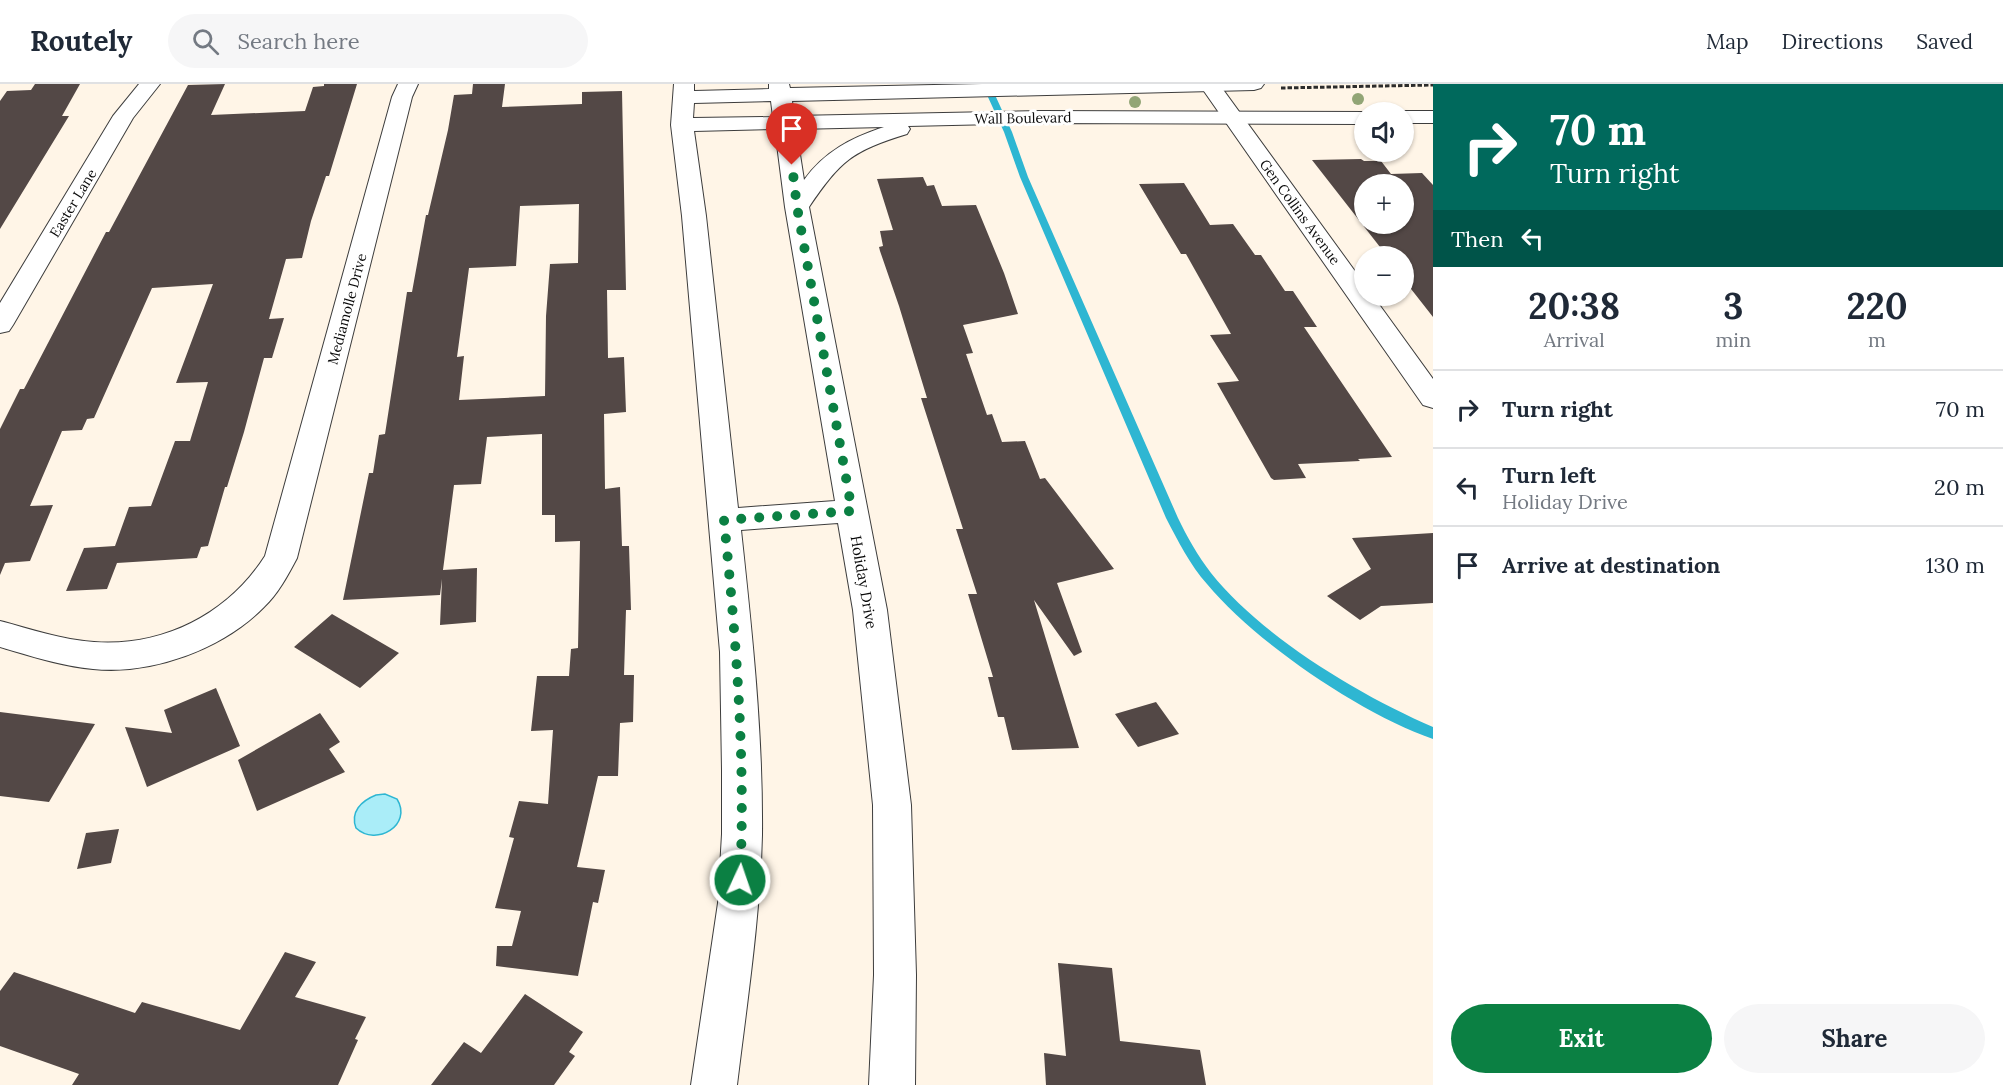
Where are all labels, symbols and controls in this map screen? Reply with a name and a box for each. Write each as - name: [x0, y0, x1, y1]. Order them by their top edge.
- search box: [168, 14, 588, 68]
- text: Routely: [30, 23, 132, 59]
- icon: search: [189, 25, 222, 58]
- text: Search here: [237, 27, 360, 55]
- text: Map: [1706, 28, 1749, 55]
- text: Directions: [1782, 28, 1883, 55]
- text: Saved: [1916, 28, 1973, 55]
- map controls: [1354, 102, 1414, 306]
- button: sound: [1354, 102, 1414, 162]
- pin: [766, 103, 817, 165]
- text: 70 m: [1550, 103, 1646, 157]
- street label: Wall Boulevard: [974, 108, 1072, 128]
- icon: right: [1451, 108, 1529, 186]
- icon: arrive: [775, 112, 808, 145]
- street label: Gen Collins Avenue: [1256, 156, 1345, 269]
- text: Turn right: [1550, 156, 1679, 190]
- street label: Easter Lane: [45, 165, 101, 241]
- button: +: [1354, 174, 1414, 234]
- icon: left: [1516, 222, 1549, 255]
- text: Then: [1451, 225, 1504, 253]
- button: −: [1354, 246, 1414, 306]
- street label: Mediamolle Drive: [323, 251, 371, 367]
- text: 20:38: [1528, 283, 1620, 329]
- text: 3: [1723, 283, 1743, 329]
- text: 220: [1846, 283, 1908, 329]
- text: Arrival: [1544, 327, 1605, 352]
- text: min: [1715, 327, 1751, 352]
- text: m: [1868, 327, 1886, 352]
- icon: right: [1451, 393, 1484, 426]
- text: Turn right: [1502, 395, 1613, 423]
- text: 70 m: [1936, 395, 1985, 423]
- text: Turn left: [1502, 461, 1596, 489]
- icon: left: [1451, 471, 1484, 504]
- text: 20 m: [1934, 473, 1985, 501]
- text: Holiday Drive: [1502, 489, 1628, 514]
- street label: Holiday Drive: [846, 534, 882, 630]
- icon: arrive: [1451, 549, 1484, 582]
- text: Arrive at destination: [1502, 551, 1720, 579]
- text: 130 m: [1926, 551, 1985, 579]
- position arrow: [708, 848, 772, 912]
- button: Exit: [1451, 1004, 1712, 1073]
- button: Share: [1724, 1004, 1985, 1073]

